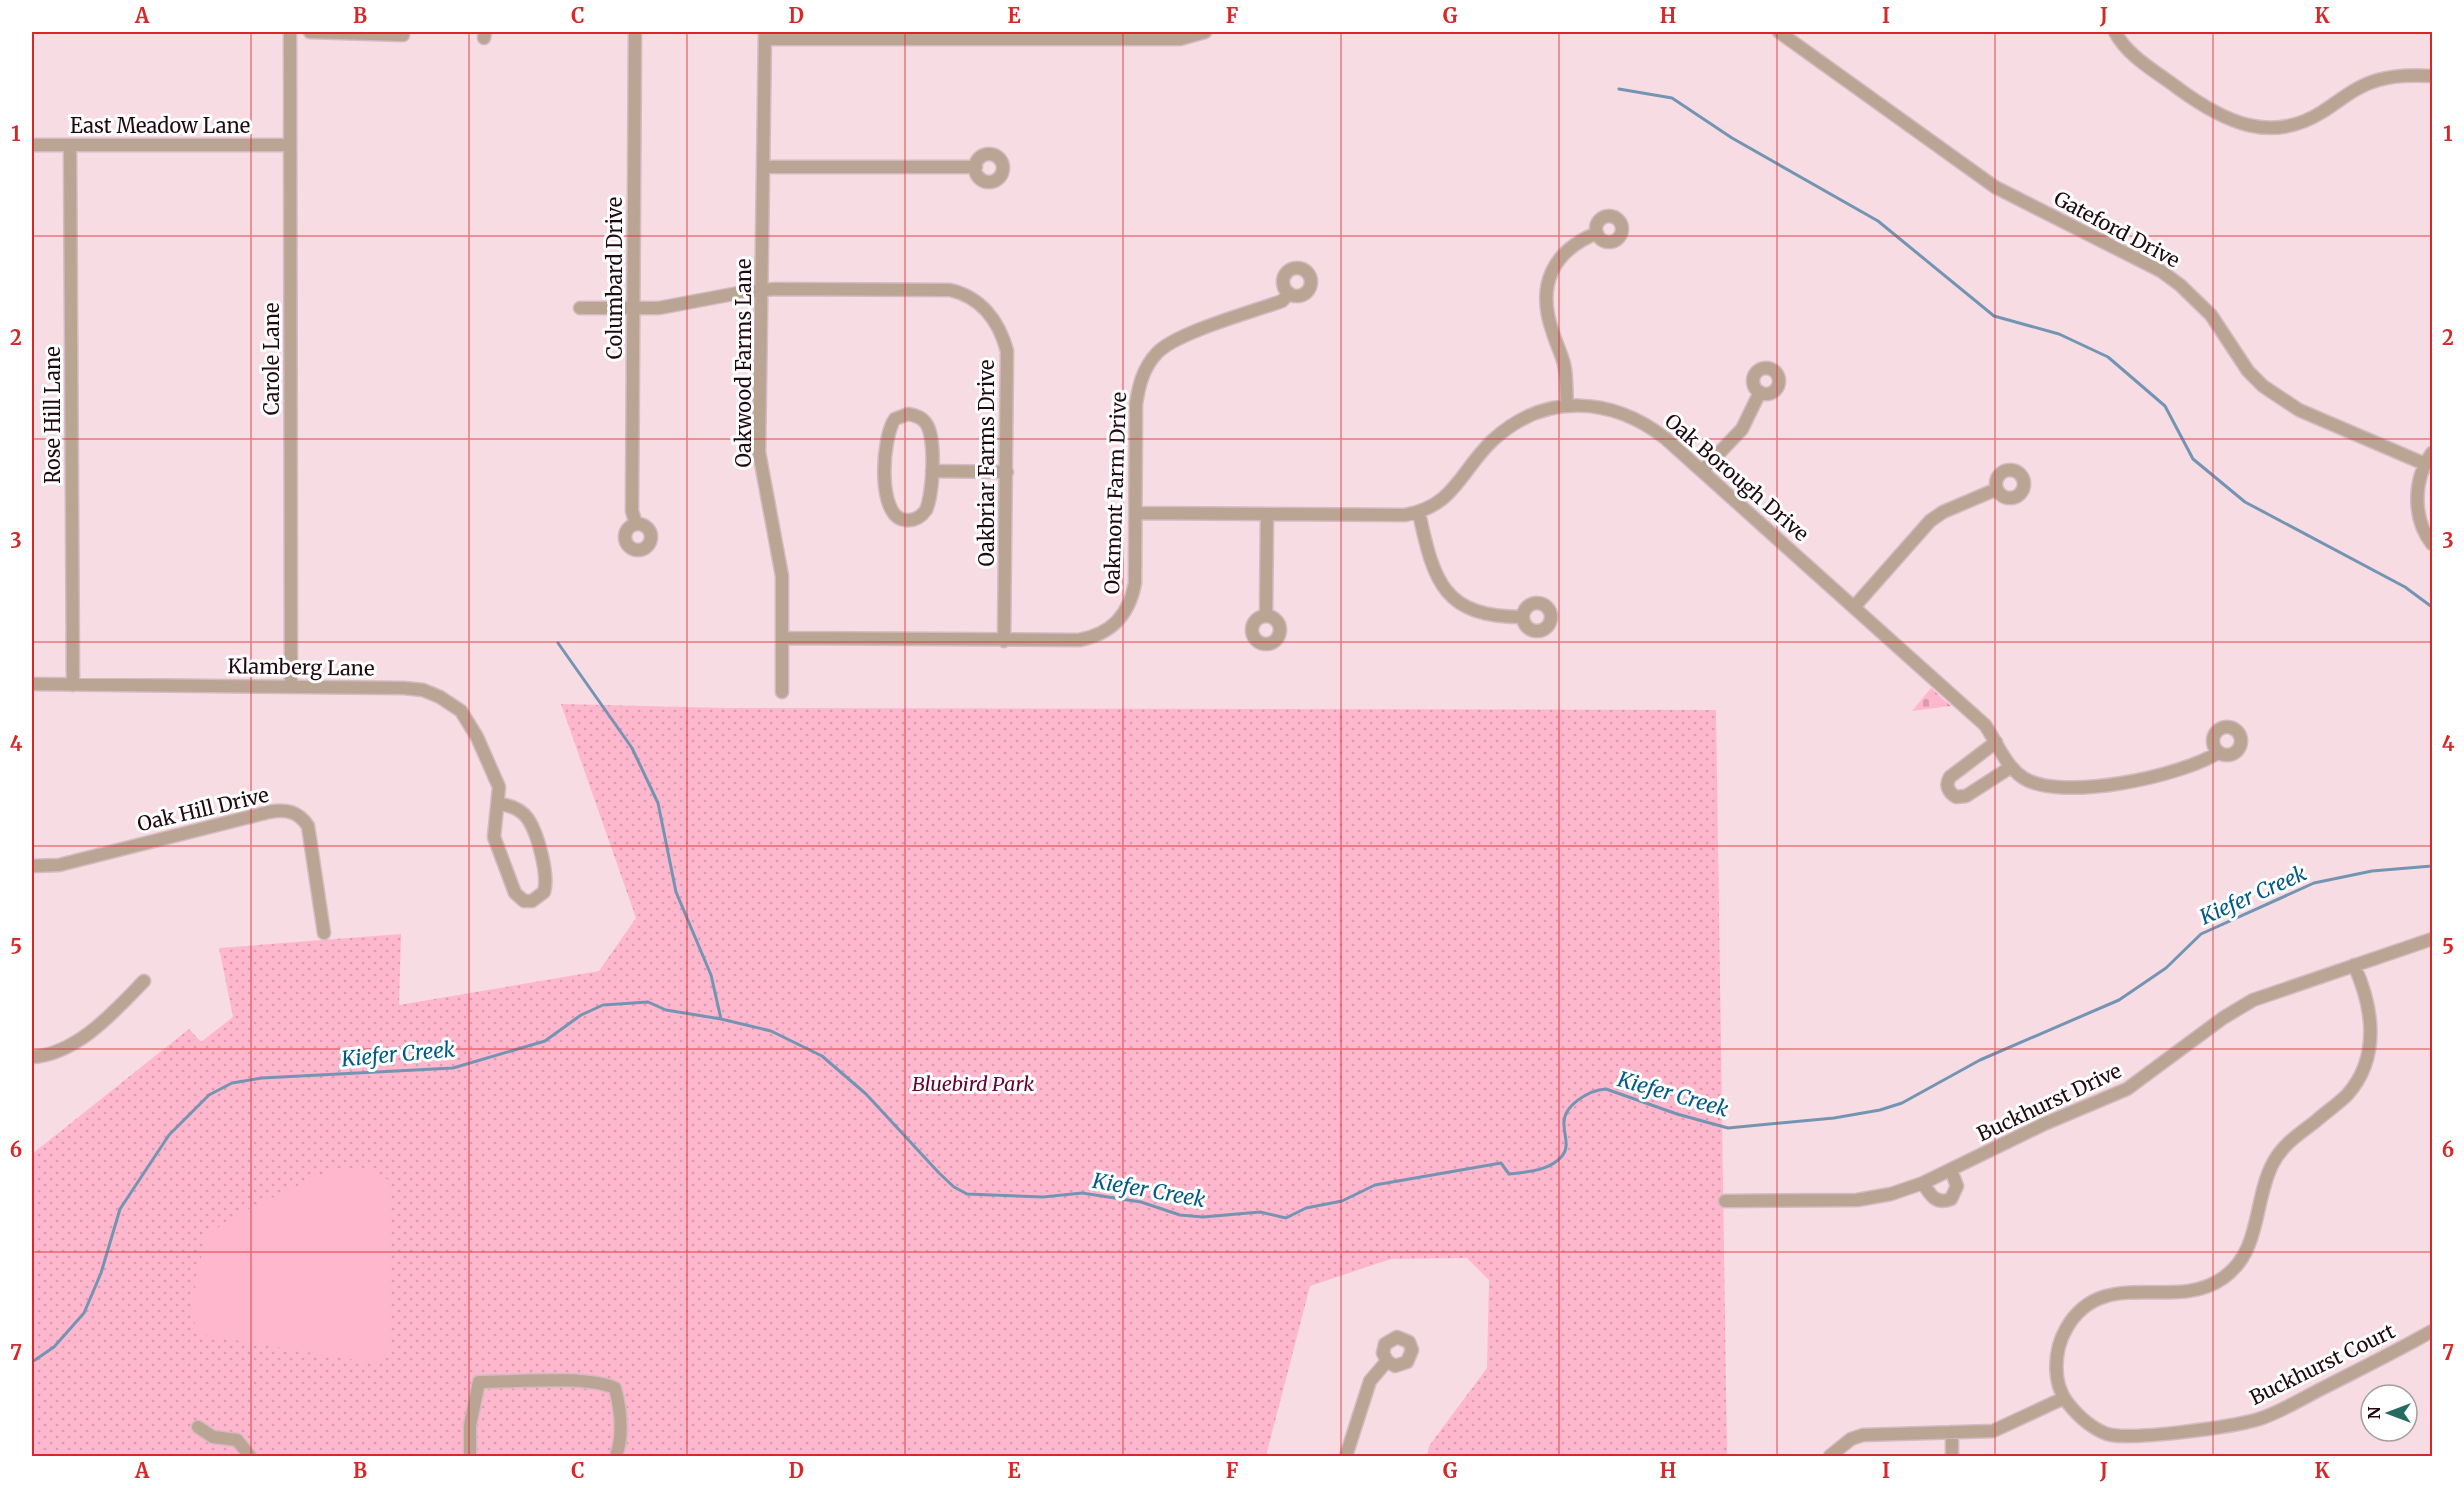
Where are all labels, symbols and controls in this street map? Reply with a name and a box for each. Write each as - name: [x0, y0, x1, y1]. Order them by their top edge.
- text: A: [134, 3, 150, 28]
- text: B: [353, 3, 367, 28]
- text: C: [571, 3, 585, 28]
- text: D: [788, 3, 804, 28]
- text: E: [1007, 3, 1021, 28]
- text: F: [1226, 3, 1239, 28]
- text: G: [1443, 3, 1458, 28]
- text: H: [1660, 3, 1676, 28]
- text: I: [1882, 3, 1890, 28]
- text: J: [2099, 3, 2108, 28]
- text: K: [2315, 3, 2330, 28]
- street label: East Meadow Lane: [70, 113, 250, 138]
- text: 1: [11, 121, 21, 146]
- text: 1: [2443, 121, 2453, 146]
- street label: Gateford Drive: [2050, 185, 2184, 273]
- street label: Columbard Drive: [602, 197, 627, 359]
- street label: Oakwood Farms Lane: [731, 259, 756, 467]
- street label: Carole Lane: [259, 303, 284, 415]
- text: 2: [10, 325, 22, 350]
- text: 2: [2442, 325, 2454, 350]
- street label: Rose Hill Lane: [40, 346, 65, 484]
- street label: Oakbriar Farms Drive: [974, 360, 999, 566]
- street label: Oakmont Farm Drive: [1099, 391, 1131, 595]
- street label: Oak Borough Drive: [1660, 408, 1814, 546]
- text: 3: [10, 528, 22, 553]
- text: 3: [2442, 528, 2454, 553]
- street label: Klamberg Lane: [227, 653, 375, 681]
- text: 4: [10, 731, 23, 756]
- text: 4: [2442, 731, 2455, 756]
- street label: Oak Hill Drive: [135, 782, 271, 836]
- water label: Kiefer Creek: [2195, 859, 2311, 931]
- text: 5: [10, 934, 22, 959]
- text: 5: [2442, 934, 2454, 959]
- water label: Kiefer Creek: [339, 1036, 456, 1073]
- street label: Buckhurst Drive: [1973, 1058, 2125, 1146]
- water label: Kiefer Creek: [1614, 1065, 1732, 1123]
- park label: Bluebird Park: [912, 1071, 1034, 1096]
- text: 6: [10, 1137, 22, 1162]
- text: 6: [2442, 1137, 2454, 1162]
- water label: Kiefer Creek: [1090, 1167, 1208, 1213]
- street label: Buckhurst Court: [2245, 1318, 2399, 1410]
- text: 7: [10, 1340, 22, 1365]
- text: 7: [2442, 1340, 2454, 1365]
- north arrow: [2359, 1383, 2419, 1443]
- text: N: [2364, 1406, 2384, 1419]
- text: A: [134, 1458, 150, 1483]
- text: B: [353, 1458, 367, 1483]
- text: C: [571, 1458, 585, 1483]
- text: D: [788, 1458, 804, 1483]
- text: E: [1007, 1458, 1021, 1483]
- text: F: [1226, 1458, 1239, 1483]
- text: G: [1443, 1458, 1458, 1483]
- text: H: [1660, 1458, 1676, 1483]
- text: I: [1882, 1458, 1890, 1483]
- text: J: [2099, 1458, 2108, 1483]
- text: K: [2315, 1458, 2330, 1483]

